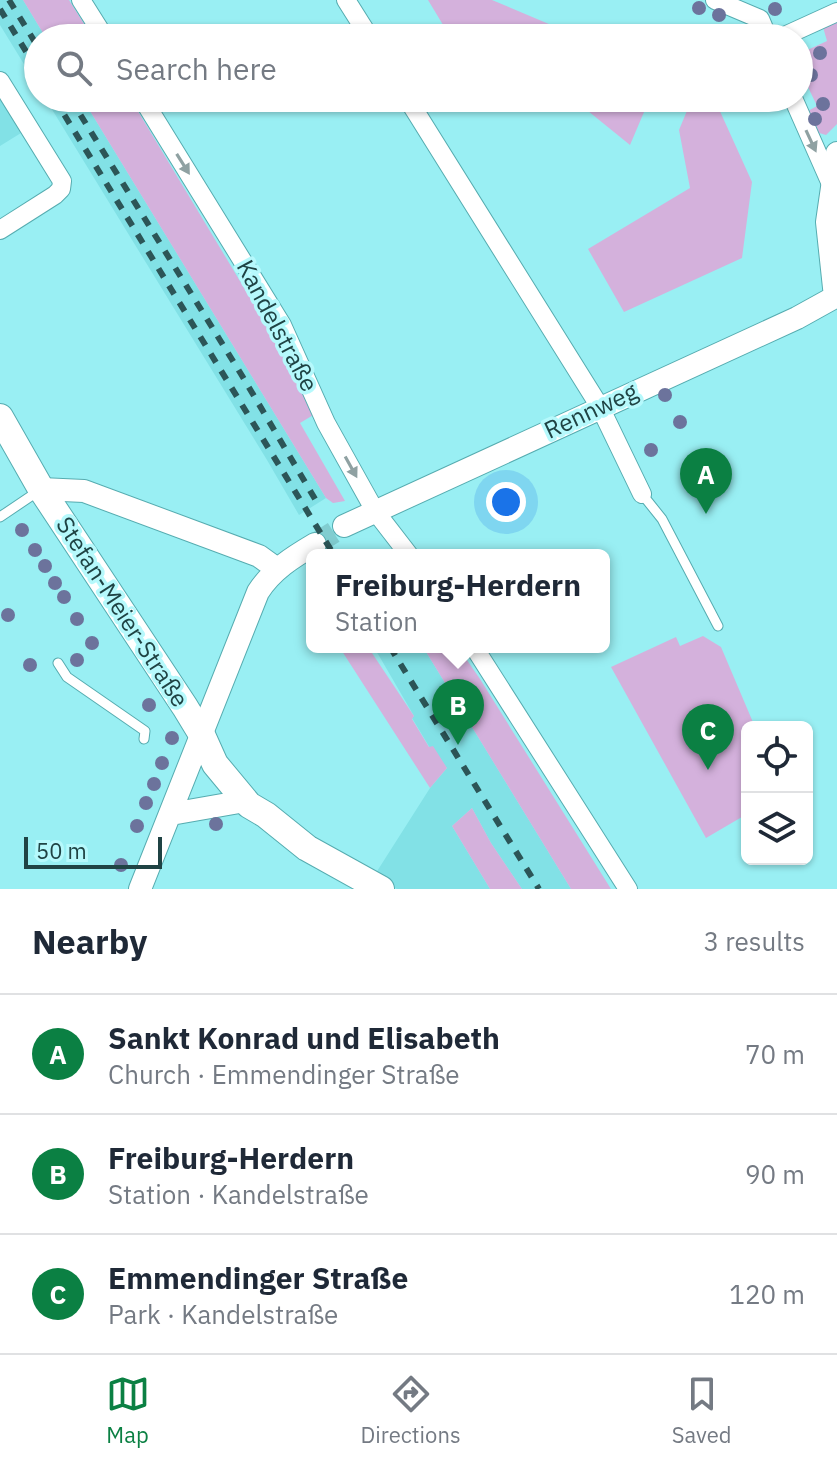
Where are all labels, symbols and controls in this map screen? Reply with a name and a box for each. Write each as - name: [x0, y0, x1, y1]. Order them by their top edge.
- search box: [24, 24, 813, 112]
- icon: search: [52, 46, 96, 90]
- text: Search here: [116, 49, 277, 88]
- one-way arrow: [804, 130, 818, 153]
- one-way arrow: [176, 153, 190, 175]
- street label: Kandelstraße: [230, 254, 326, 397]
- street label: Rennweg: [539, 374, 643, 446]
- pin: A: [680, 448, 732, 514]
- one-way arrow: [343, 456, 357, 478]
- your location: [486, 482, 526, 522]
- street label: Stefan-Meier-Straße: [49, 510, 196, 713]
- popup: [306, 549, 610, 653]
- text: Freiburg-Herdern: [335, 565, 581, 604]
- text: Station: [335, 604, 418, 638]
- pin: B: [432, 679, 484, 745]
- pin: C: [682, 704, 734, 770]
- map controls: [741, 721, 813, 865]
- button: locate: [741, 721, 813, 793]
- button: layers: [741, 793, 813, 865]
- scale bar: [24, 833, 162, 869]
- text: 50 m: [36, 836, 87, 865]
- text: Nearby: [32, 919, 147, 963]
- text: 3 results: [703, 924, 805, 958]
- text: Sankt Konrad und Elisabeth: [108, 1018, 500, 1057]
- text: A: [49, 1037, 67, 1071]
- text: 70 m: [745, 1037, 805, 1071]
- text: Church · Emmendinger Straße: [108, 1057, 460, 1091]
- text: Freiburg-Herdern: [108, 1138, 354, 1177]
- text: B: [49, 1157, 67, 1191]
- text: 90 m: [745, 1157, 805, 1191]
- text: Station · Kandelstraße: [108, 1177, 369, 1211]
- text: Emmendinger Straße: [108, 1258, 408, 1297]
- text: C: [50, 1277, 66, 1311]
- text: 120 m: [729, 1277, 805, 1311]
- text: Park · Kandelstraße: [108, 1297, 338, 1331]
- tab: Map: [106, 1372, 150, 1449]
- tab: Directions: [361, 1372, 461, 1449]
- tab: Saved: [672, 1372, 731, 1449]

